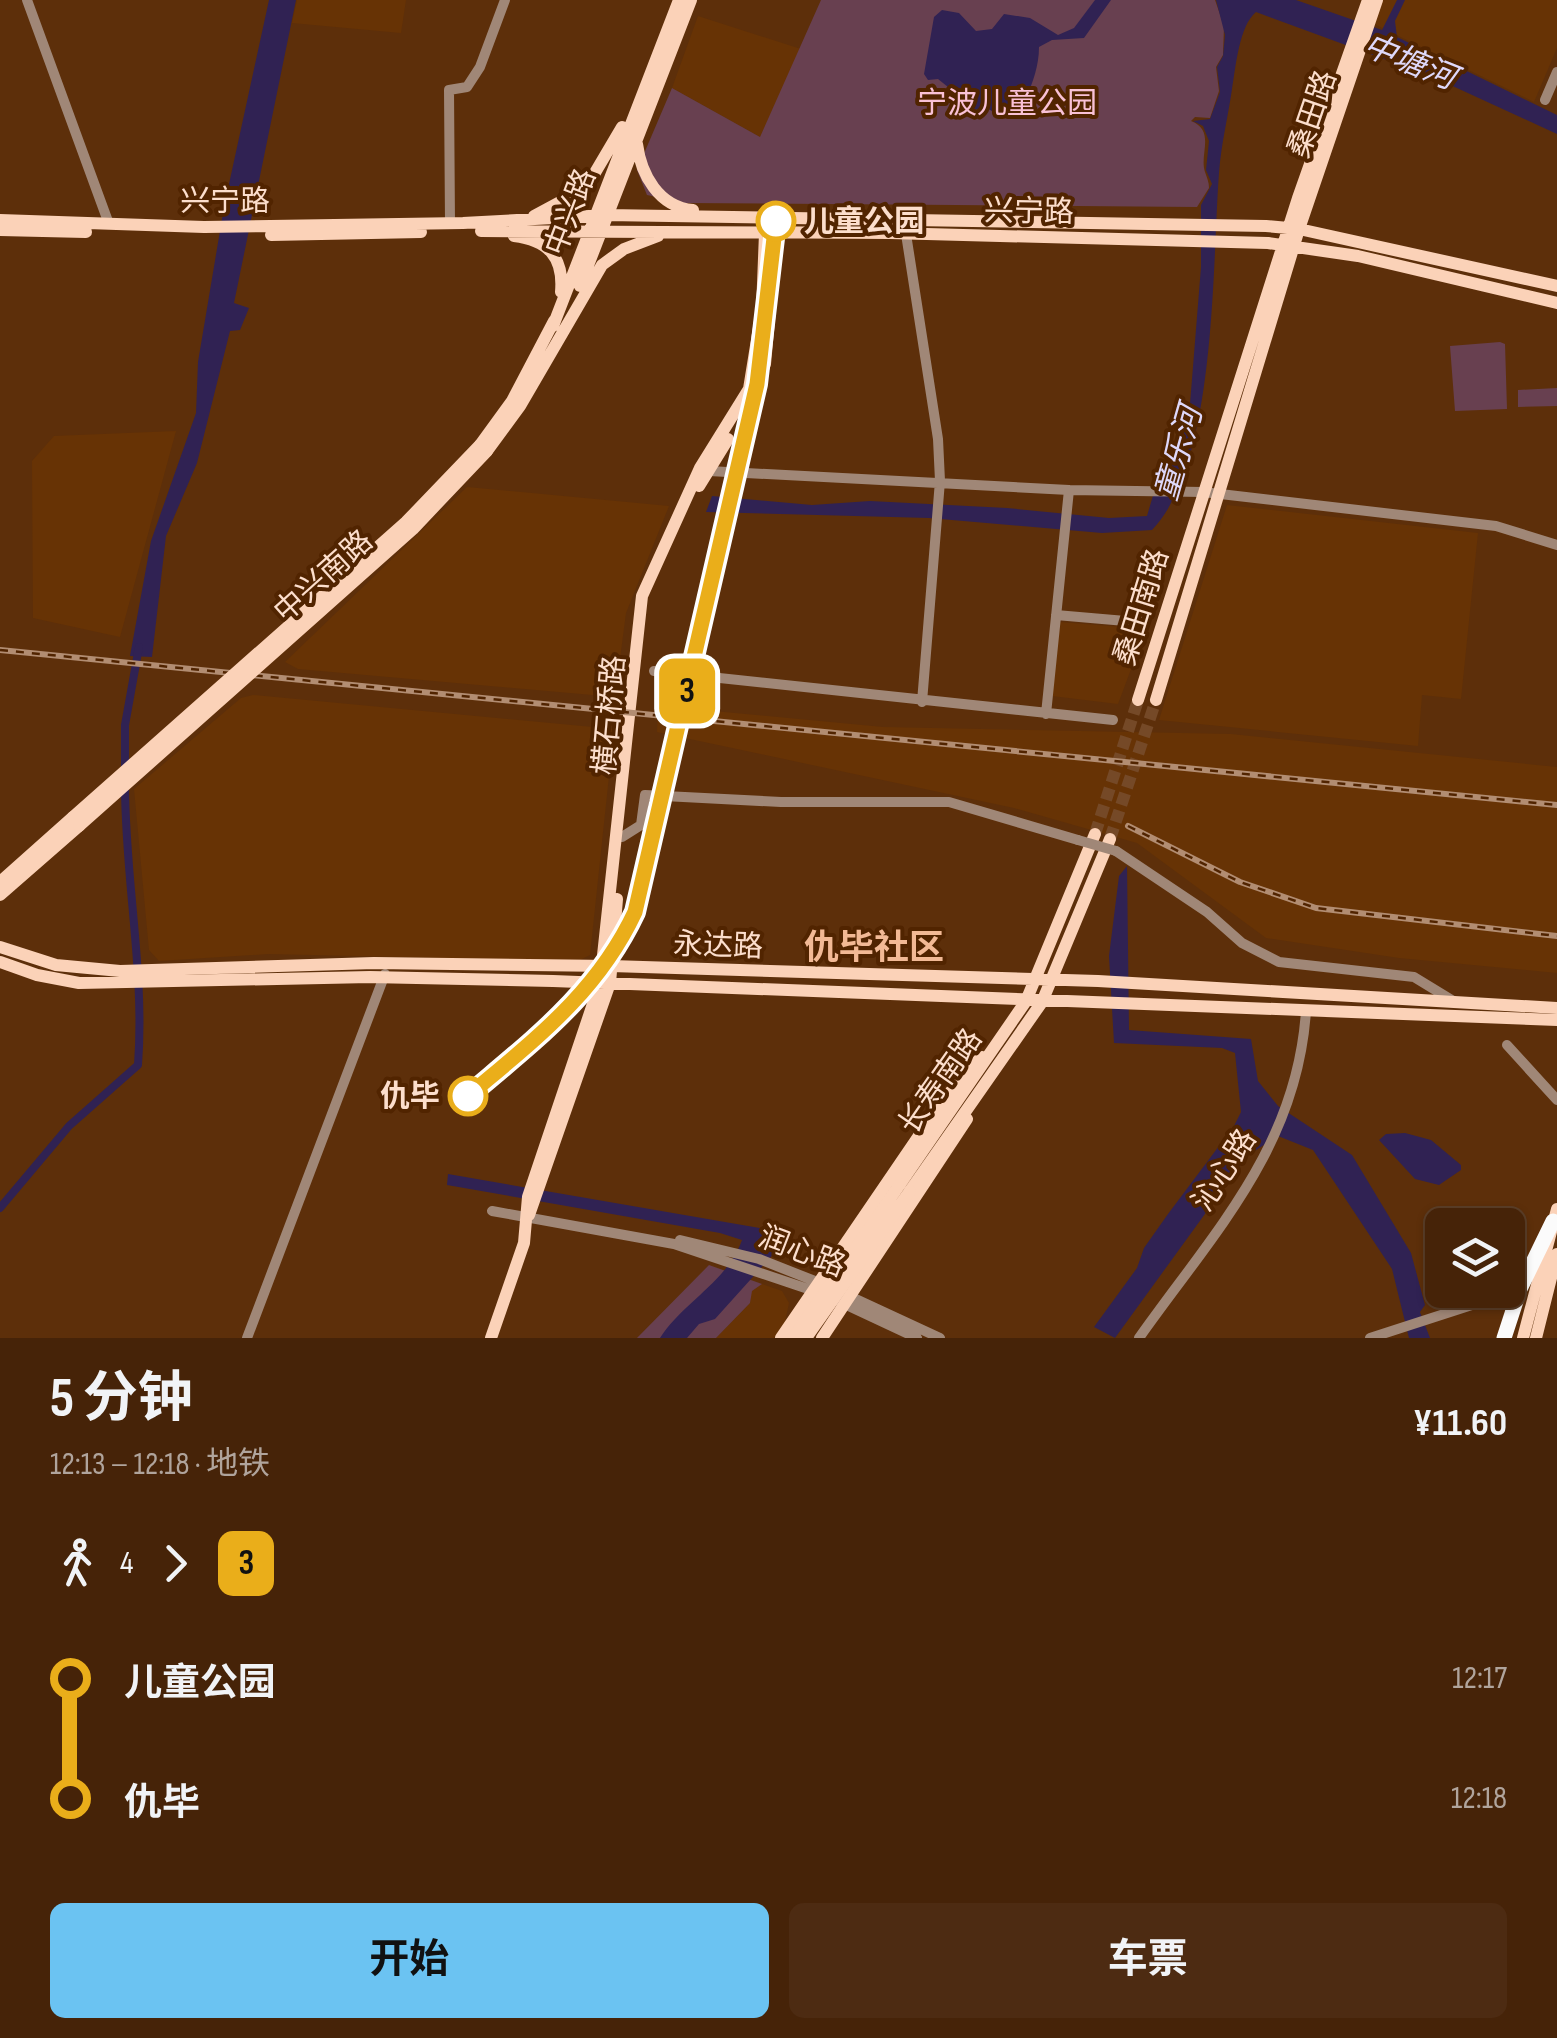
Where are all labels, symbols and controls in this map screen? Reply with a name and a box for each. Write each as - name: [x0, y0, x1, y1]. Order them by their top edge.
- water label: 中塘河: [1358, 26, 1467, 101]
- street label: 桑田路: [1281, 66, 1345, 163]
- park label: 宁波儿童公园: [917, 86, 1097, 122]
- street label: 中兴路: [538, 164, 604, 261]
- street label: 兴宁路: [180, 184, 270, 220]
- street label: 兴宁路: [984, 193, 1074, 231]
- marker: 儿童公园: [757, 202, 795, 240]
- place label: 儿童公园: [804, 204, 924, 240]
- water label: 童乐河: [1147, 396, 1213, 505]
- street label: 中兴南路: [267, 523, 380, 630]
- street label: 桑田南路: [1107, 545, 1177, 670]
- street label: 横石桥路: [587, 654, 633, 776]
- line badge: 3: [654, 658, 720, 724]
- text: 3: [679, 670, 695, 713]
- street label: 永达路: [672, 926, 764, 966]
- district label: 仇毕社区: [804, 927, 944, 970]
- street label: 长寿南路: [892, 1022, 990, 1141]
- marker: 仇毕: [449, 1077, 487, 1115]
- place label: 仇毕: [380, 1079, 440, 1115]
- street label: 沁心路: [1185, 1123, 1264, 1218]
- map controls: [1425, 1208, 1525, 1308]
- button: layers: [1425, 1208, 1525, 1308]
- street label: 润心路: [753, 1219, 850, 1285]
- text: 5 分钟: [50, 1366, 193, 1433]
- text: ¥11.60: [1413, 1401, 1507, 1446]
- text: 12:13 – 12:18 · 地铁: [50, 1445, 270, 1484]
- icon: walk: [50, 1536, 105, 1591]
- icon: forward: [148, 1536, 203, 1591]
- text: 3: [238, 1542, 254, 1585]
- text: 4: [120, 1544, 133, 1583]
- text: 12:17: [1452, 1659, 1507, 1698]
- text: 儿童公园: [124, 1661, 276, 1706]
- text: 12:18: [1451, 1779, 1507, 1818]
- text: 仇毕: [124, 1781, 200, 1826]
- button: 开始: [50, 1903, 769, 2018]
- button: 车票: [789, 1903, 1507, 2018]

